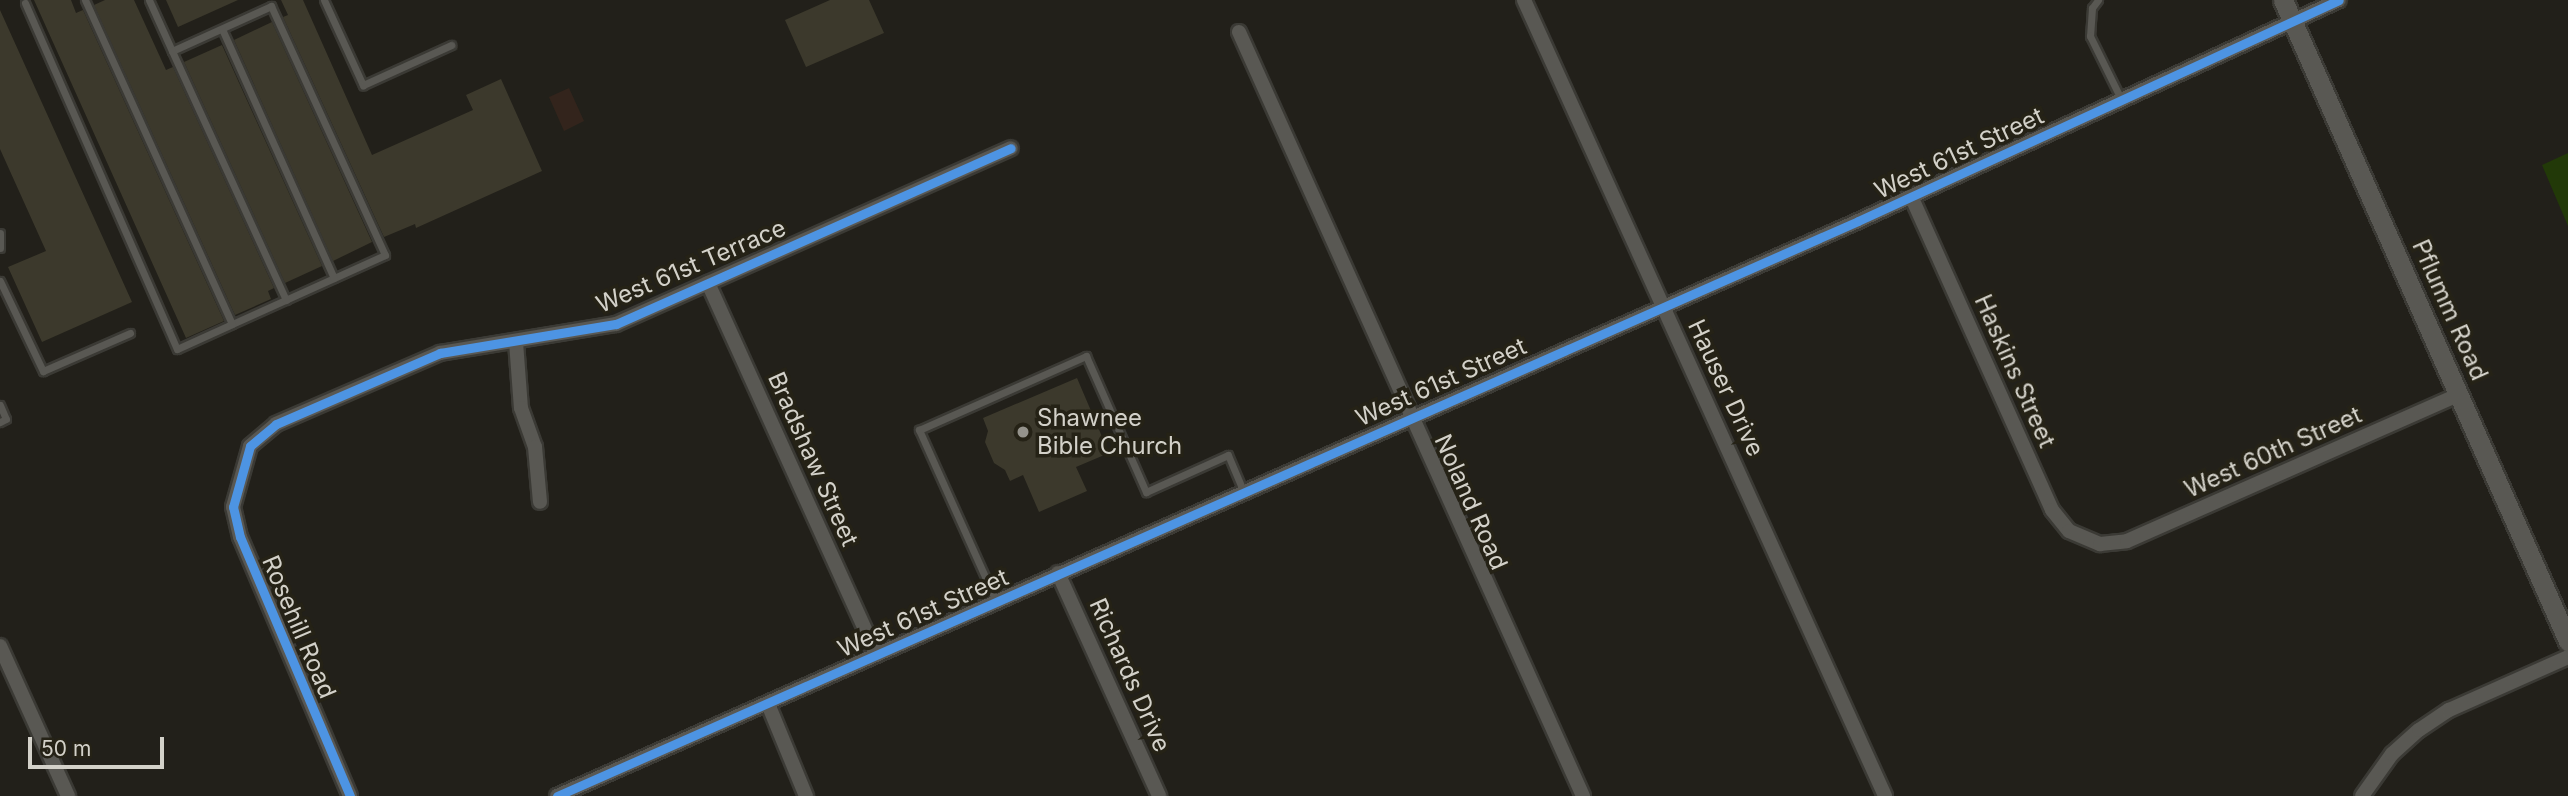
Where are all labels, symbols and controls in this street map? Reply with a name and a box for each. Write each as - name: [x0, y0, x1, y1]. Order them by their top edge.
- street label: West 61st Street: [1870, 101, 2048, 205]
- street label: West 61st Terrace: [592, 213, 790, 319]
- street label: Pflumm Road: [2406, 235, 2494, 385]
- street label: Haskins Street: [1968, 290, 2062, 452]
- street label: Hauser Drive: [1682, 315, 1770, 461]
- street label: West 61st Street: [1351, 332, 1531, 432]
- street label: Bradshaw Street: [762, 368, 864, 550]
- street label: West 60th Street: [2180, 400, 2366, 504]
- place label: Shawnee Bible Church: [1037, 404, 1182, 460]
- marker: Shawnee Bible Church: [1015, 424, 1031, 440]
- street label: Noland Road: [1428, 430, 1514, 574]
- street label: Rosehill Road: [256, 551, 342, 703]
- street label: West 61st Street: [833, 563, 1013, 663]
- street label: Richards Drive: [1083, 594, 1177, 756]
- scale bar: [32, 722, 168, 766]
- text: 50 m: [41, 736, 91, 761]

